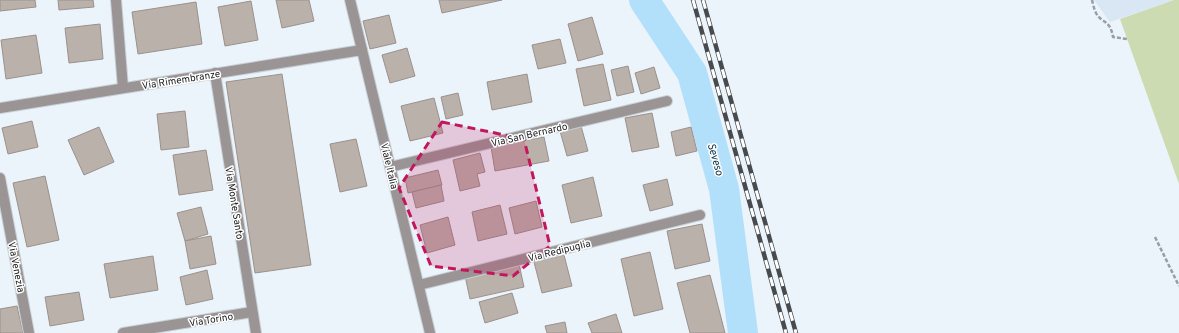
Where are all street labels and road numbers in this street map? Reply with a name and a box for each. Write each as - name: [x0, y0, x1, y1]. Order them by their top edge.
- street label: Via Rimembranze: [141, 68, 221, 93]
- street label: Via San Bernardo: [490, 120, 569, 151]
- street label: Viale Italia: [377, 142, 400, 191]
- street label: Via Monte Santo: [221, 166, 246, 241]
- street label: Via Redipuglia: [527, 237, 592, 266]
- street label: Via Venezia: [4, 241, 27, 294]
- street label: Via Torino: [188, 311, 235, 330]

